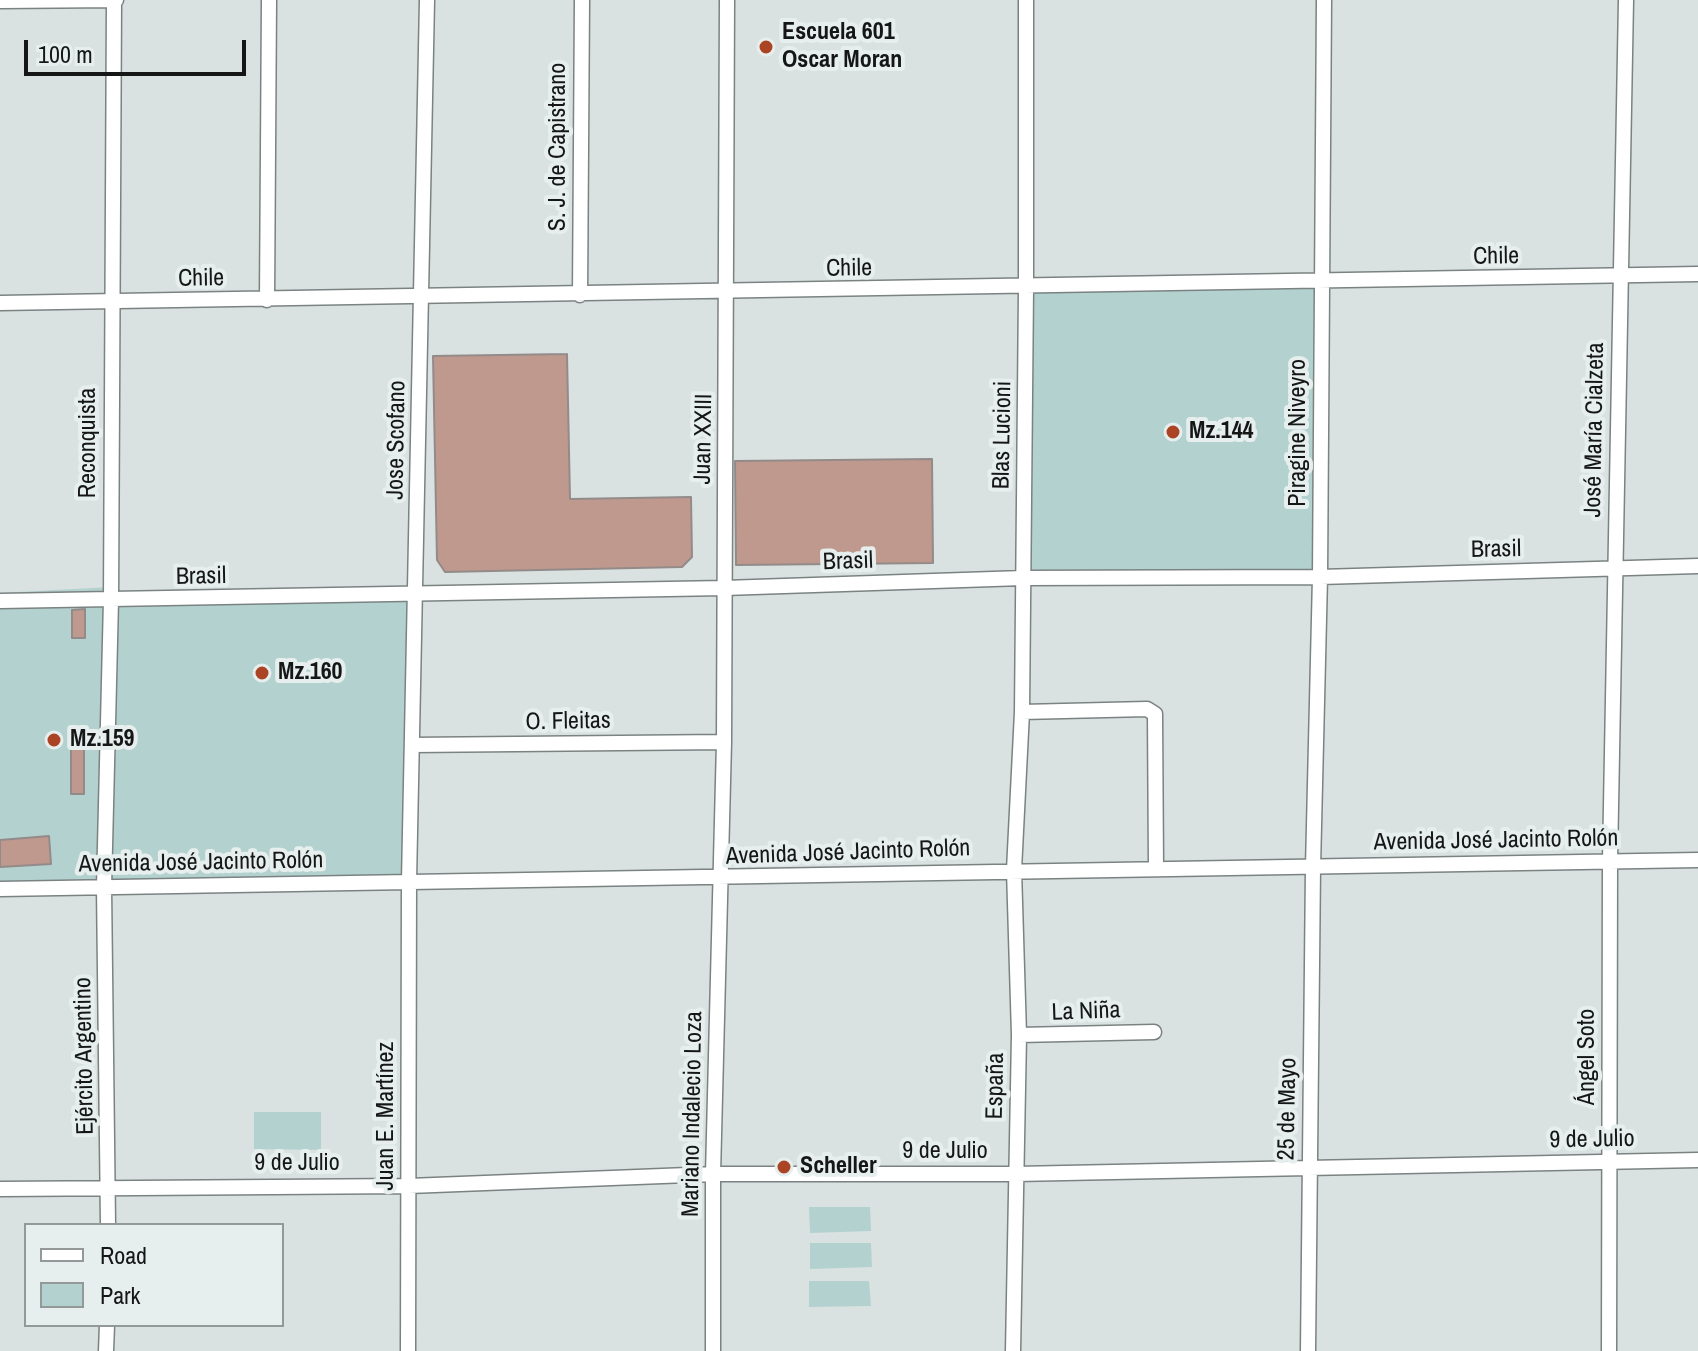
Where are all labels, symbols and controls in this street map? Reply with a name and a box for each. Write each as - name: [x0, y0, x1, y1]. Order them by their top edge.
- place label: Escuela 601 Oscar Moran: [782, 19, 902, 75]
- scale bar: [28, 24, 250, 74]
- text: 100 m: [38, 38, 93, 70]
- marker: Escuela 601 Oscar Moran: [757, 38, 775, 56]
- street label: S. J. de Capistrano: [545, 63, 573, 231]
- street label: Chile: [1473, 242, 1519, 272]
- street label: Chile: [826, 254, 872, 284]
- street label: Chile: [178, 264, 224, 294]
- street label: José María Cialzeta: [1579, 342, 1611, 518]
- street label: Piragine Niveyro: [1285, 359, 1313, 507]
- street label: Jose Scofano: [382, 380, 412, 500]
- street label: Blas Lucioni: [988, 381, 1018, 489]
- street label: Reconquista: [75, 388, 103, 498]
- street label: Juan XXIII: [689, 393, 719, 485]
- place label: Mz.144: [1189, 418, 1254, 446]
- marker: Mz.144: [1164, 423, 1182, 441]
- street label: Brasil: [1471, 535, 1521, 565]
- street label: Brasil: [822, 547, 874, 577]
- street label: Brasil: [176, 562, 226, 592]
- place label: Mz.160: [278, 659, 343, 687]
- marker: Mz.160: [253, 664, 271, 682]
- street label: O. Fleitas: [525, 707, 611, 737]
- place label: Mz.159: [70, 726, 135, 754]
- marker: Mz.159: [45, 731, 63, 749]
- street label: Avenida José Jacinto Rolón: [1373, 824, 1619, 858]
- street label: Avenida José Jacinto Rolón: [725, 834, 971, 872]
- street label: Avenida José Jacinto Rolón: [78, 846, 324, 880]
- street label: Ejército Argentino: [69, 977, 101, 1135]
- street label: La Niña: [1051, 996, 1121, 1028]
- street label: Ángel Soto: [1574, 1009, 1602, 1105]
- street label: Mariano Indalecio Loza: [677, 1011, 709, 1217]
- street label: Juan E. Martínez: [373, 1042, 401, 1190]
- street label: España: [981, 1052, 1011, 1120]
- street label: 25 de Mayo: [1273, 1057, 1303, 1161]
- street label: 9 de Julio: [1549, 1125, 1635, 1155]
- street label: 9 de Julio: [902, 1138, 988, 1166]
- street label: 9 de Julio: [254, 1150, 340, 1178]
- place label: Scheller: [800, 1153, 877, 1181]
- marker: Scheller: [775, 1158, 793, 1176]
- legend: [24, 1223, 284, 1327]
- text: Road: [100, 1239, 147, 1271]
- text: Park: [100, 1279, 140, 1311]

